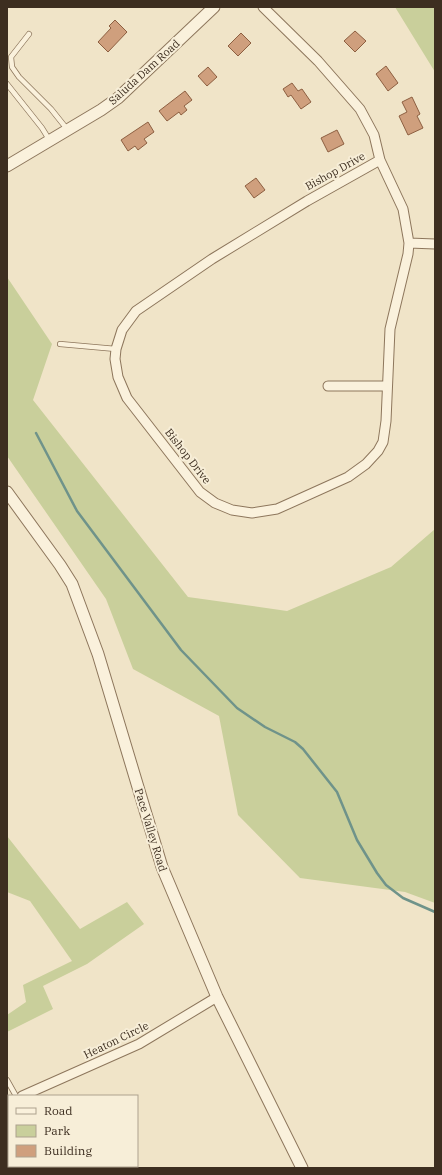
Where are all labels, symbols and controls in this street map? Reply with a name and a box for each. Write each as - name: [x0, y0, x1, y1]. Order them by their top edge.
- street label: Saluda Dam Road: [106, 36, 183, 108]
- street label: Bishop Drive: [303, 149, 367, 193]
- street label: Bishop Drive: [162, 426, 214, 487]
- street label: Pace Valley Road: [132, 787, 170, 874]
- street label: Heaton Circle: [81, 1018, 151, 1062]
- legend: [8, 1095, 138, 1167]
- text: Road: [44, 1103, 73, 1118]
- text: Park: [44, 1123, 70, 1138]
- text: Building: [44, 1143, 92, 1158]

